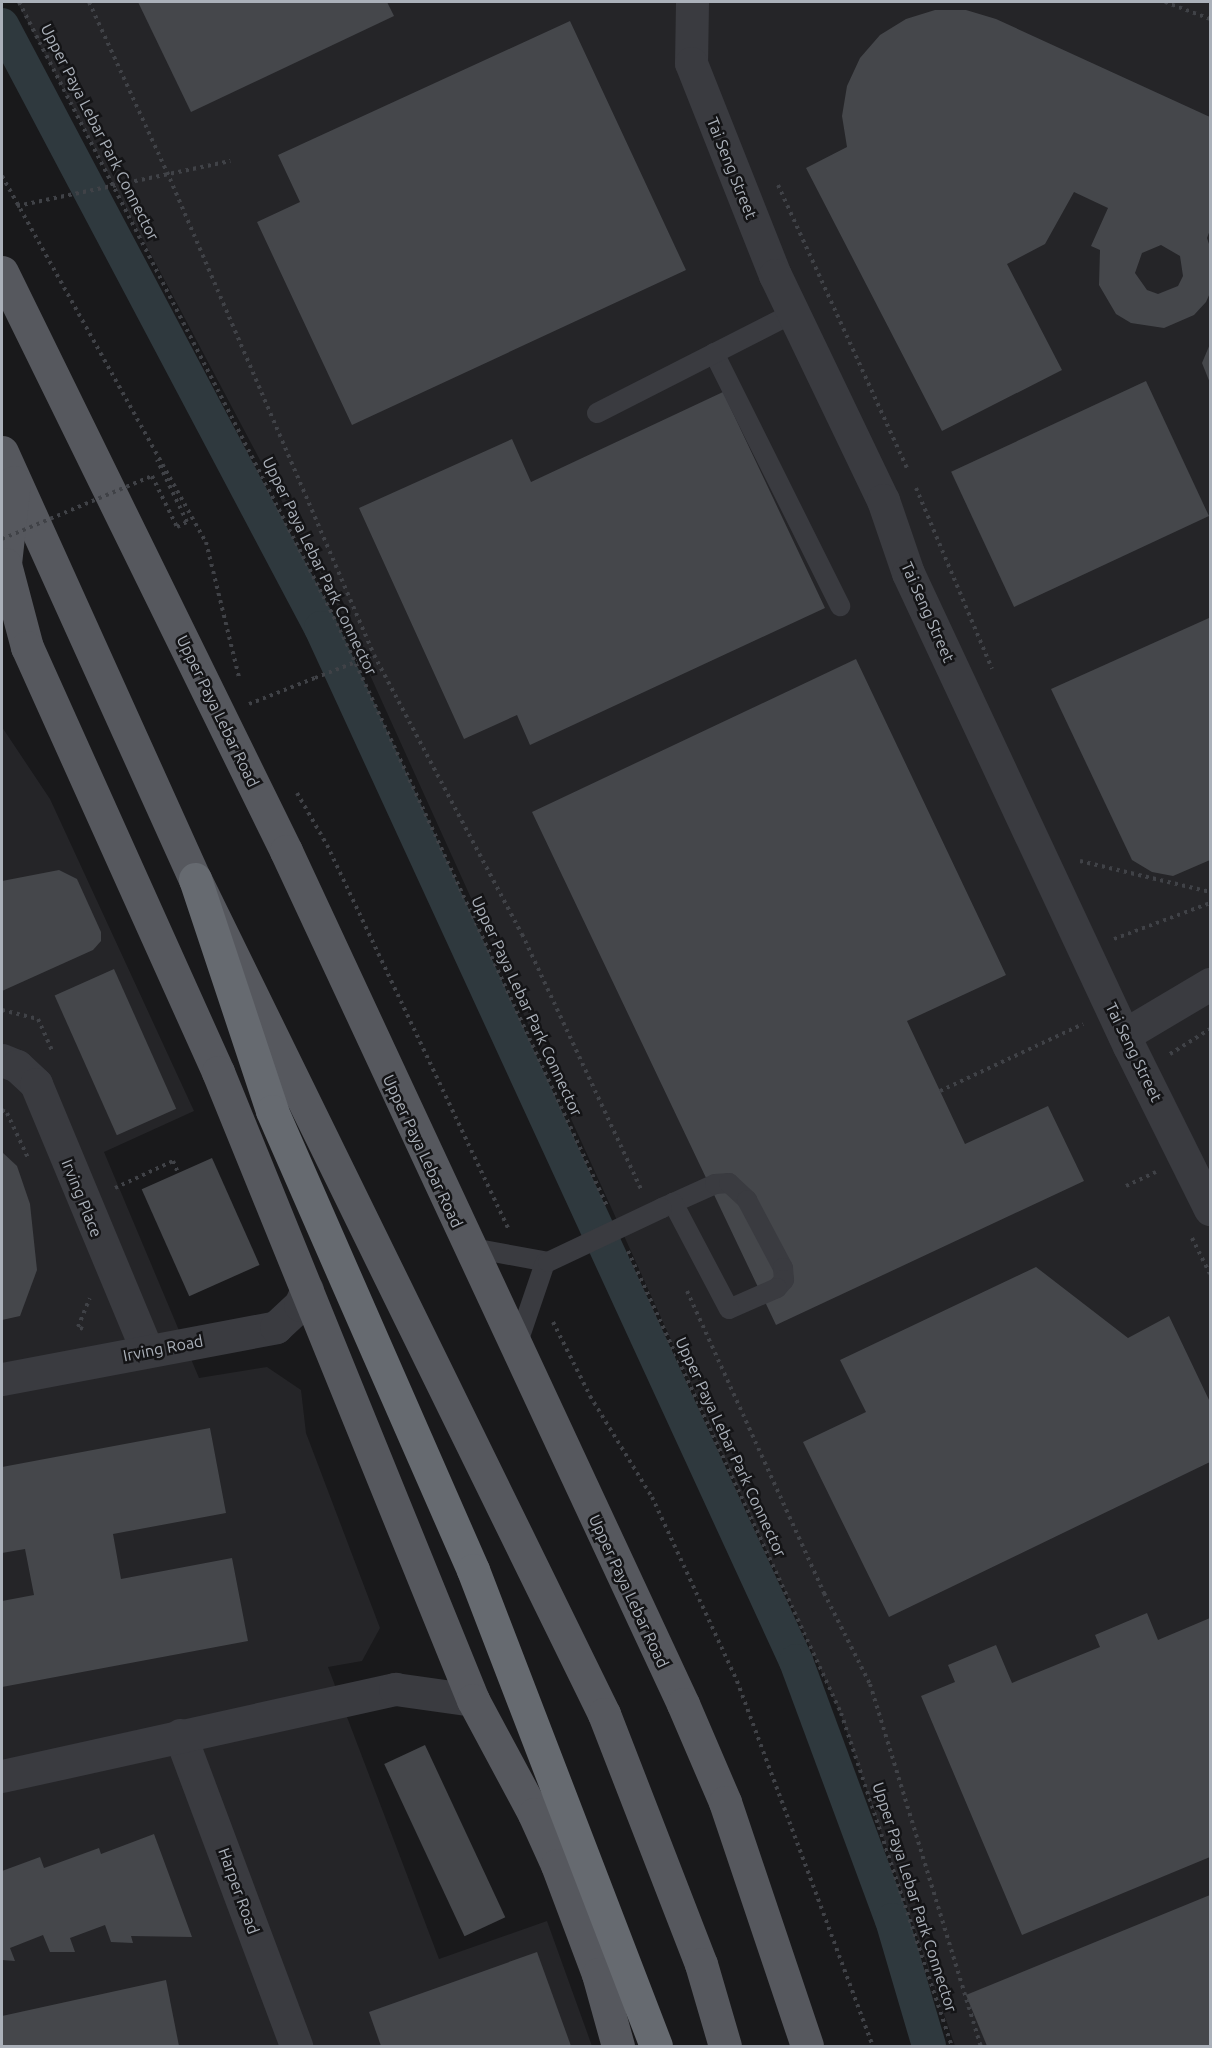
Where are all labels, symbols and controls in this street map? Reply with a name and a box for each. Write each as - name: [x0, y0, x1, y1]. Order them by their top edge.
- street label: Upper Paya Lebar Park Connector: [37, 20, 163, 244]
- street label: Tai Seng Street: [703, 114, 761, 222]
- street label: Upper Paya Lebar Park Connector: [259, 454, 381, 678]
- street label: Tai Seng Street: [897, 559, 959, 665]
- street label: Upper Paya Lebar Road: [173, 632, 263, 790]
- street label: Upper Paya Lebar Park Connector: [467, 893, 587, 1119]
- street label: Tai Seng Street: [1102, 999, 1166, 1105]
- street label: Upper Paya Lebar Road: [379, 1071, 467, 1231]
- street label: Irving Place: [58, 1156, 106, 1240]
- street label: Irving Road: [121, 1331, 205, 1365]
- street label: Upper Paya Lebar Park Connector: [671, 1334, 791, 1560]
- street label: Upper Paya Lebar Road: [585, 1511, 673, 1671]
- street label: Upper Paya Lebar Park Connector: [869, 1780, 961, 2014]
- street label: Harper Road: [215, 1845, 263, 1937]

